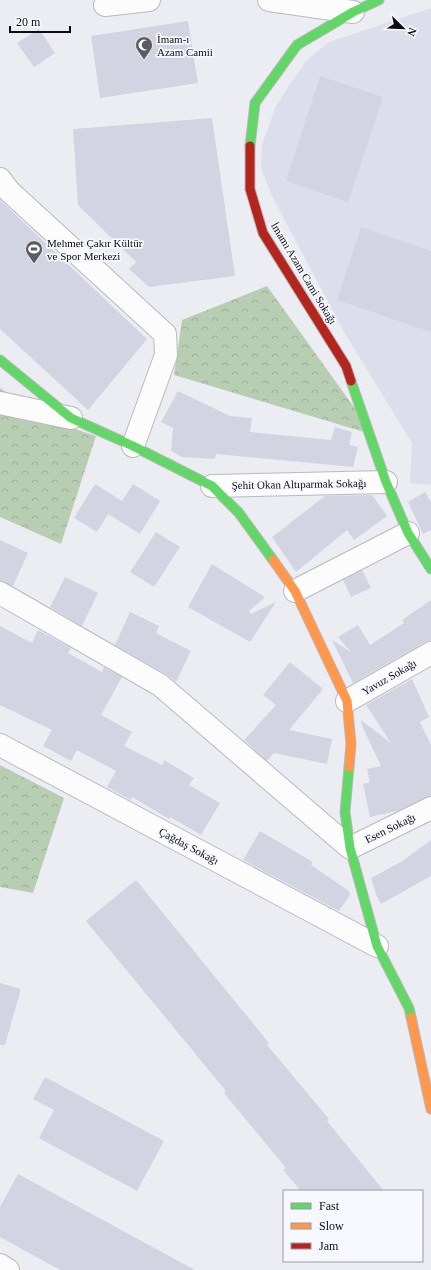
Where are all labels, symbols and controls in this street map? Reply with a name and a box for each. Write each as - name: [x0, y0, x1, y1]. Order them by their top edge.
- scale bar: [10, 8, 70, 34]
- north arrow: [383, 8, 423, 48]
- text: 20 m: [16, 15, 41, 29]
- text: N: [405, 26, 419, 38]
- place label: İmam-ı Azam Camii: [157, 33, 213, 58]
- mosque icon: İmam-ı Azam Camii: [134, 35, 154, 60]
- street label: İmamı Azam Cami Sokağı: [269, 220, 339, 326]
- place label: Mehmet Çakır Kültür ve Spor Merkezi: [47, 237, 143, 262]
- sports icon: Mehmet Çakır Kültür ve Spor Merkezi: [24, 239, 44, 264]
- street label: Şehit Okan Altıparmak Sokağı: [232, 477, 366, 491]
- street label: Yavuz Sokağı: [360, 657, 418, 697]
- street label: Esen Sokağı: [363, 811, 417, 845]
- street label: Çağdaş Sokağı: [157, 825, 221, 867]
- legend: [283, 1190, 423, 1262]
- text: Fast: [319, 1199, 340, 1213]
- text: Slow: [319, 1219, 344, 1233]
- text: Jam: [319, 1239, 339, 1253]

